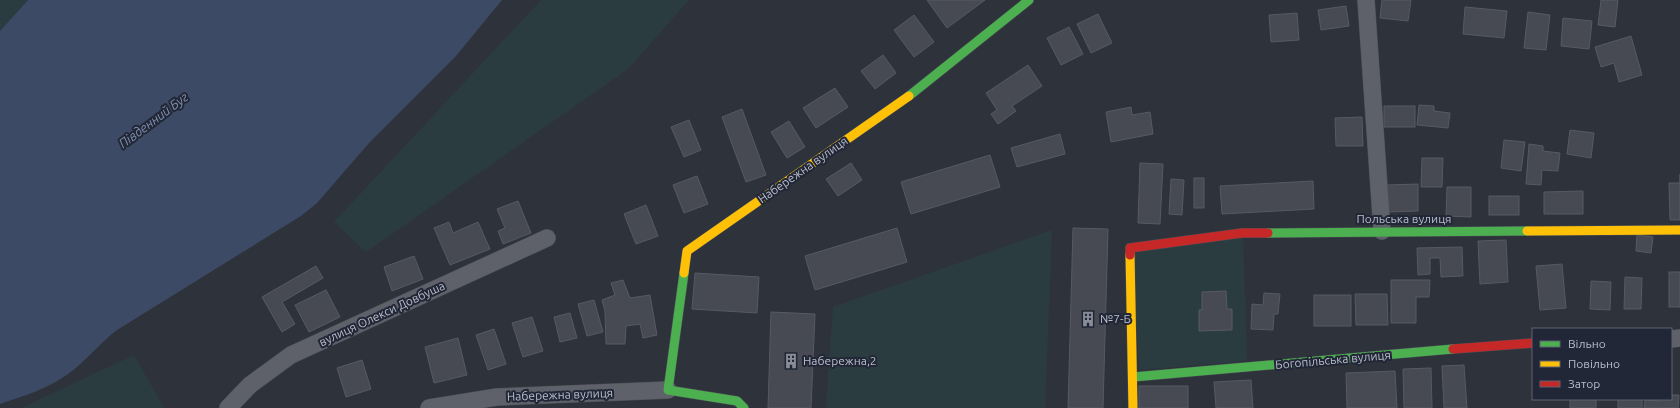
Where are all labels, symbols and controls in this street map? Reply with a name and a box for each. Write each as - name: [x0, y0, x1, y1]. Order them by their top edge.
- water label: Південний Буг: [116, 89, 191, 150]
- street label: Набережна вулиця: [755, 134, 850, 205]
- street label: Польська вулиця: [1356, 212, 1452, 225]
- street label: вулиця Олекси Довбуша: [317, 279, 447, 348]
- building icon: №7-Б: [1079, 310, 1097, 328]
- place label: №7-Б: [1100, 312, 1131, 325]
- legend: [1532, 328, 1672, 400]
- text: Вільно: [1568, 337, 1606, 350]
- street label: Богопільська вулиця: [1275, 348, 1391, 371]
- building icon: Набережна,2: [782, 352, 800, 370]
- place label: Набережна,2: [803, 354, 877, 367]
- text: Повільно: [1568, 357, 1620, 370]
- text: Затор: [1568, 377, 1600, 390]
- street label: Набережна вулиця: [507, 386, 613, 403]

